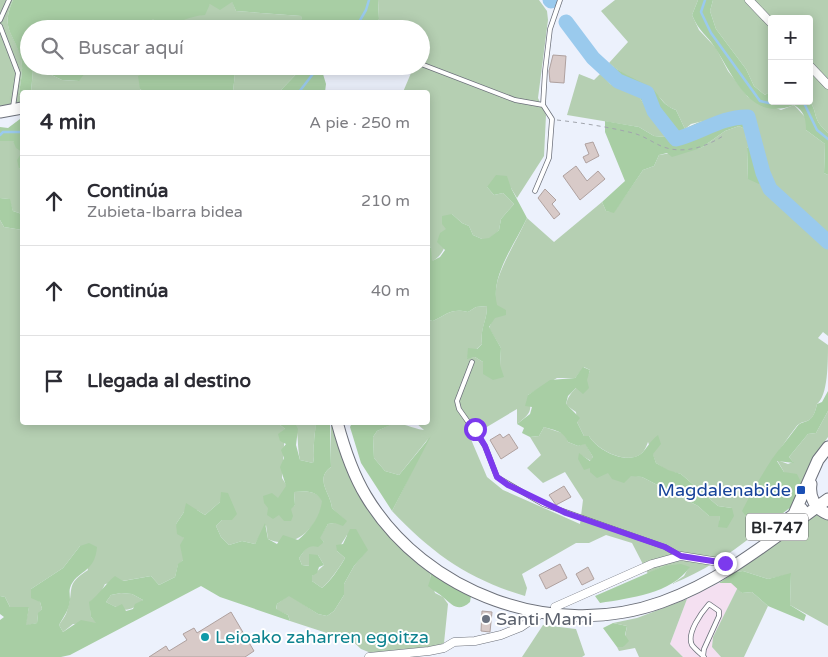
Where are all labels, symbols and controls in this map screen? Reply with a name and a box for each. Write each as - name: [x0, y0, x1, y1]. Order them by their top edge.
- map controls: [768, 15, 813, 105]
- button: +: [768, 15, 813, 60]
- search box: [20, 20, 430, 75]
- icon: search: [38, 34, 66, 62]
- text: Buscar aquí: [78, 37, 184, 59]
- button: −: [768, 60, 813, 105]
- text: 4 min: [40, 110, 96, 135]
- text: A pie · 250 m: [309, 113, 410, 133]
- text: Continúa: [87, 180, 169, 202]
- icon: ahead: [40, 187, 68, 215]
- text: 210 m: [361, 191, 410, 211]
- text: Zubieta-Ibarra bidea: [87, 202, 243, 222]
- icon: ahead: [40, 277, 68, 305]
- text: Continúa: [87, 280, 169, 302]
- text: 40 m: [371, 281, 410, 301]
- icon: arrive: [40, 367, 68, 395]
- text: Llegada al destino: [87, 370, 251, 392]
- route start: [464, 418, 487, 441]
- place label: Magdalenabide: [658, 479, 791, 501]
- marker: Magdalenabide: [795, 484, 807, 496]
- road number: BI-747: [746, 514, 808, 540]
- route end: [714, 552, 737, 575]
- place label: Santi Mami: [496, 608, 593, 630]
- marker: Santi Mami: [480, 613, 492, 625]
- place label: Leioako zaharren egoitza: [215, 626, 429, 648]
- marker: Leioako zaharren egoitza: [199, 631, 211, 643]

